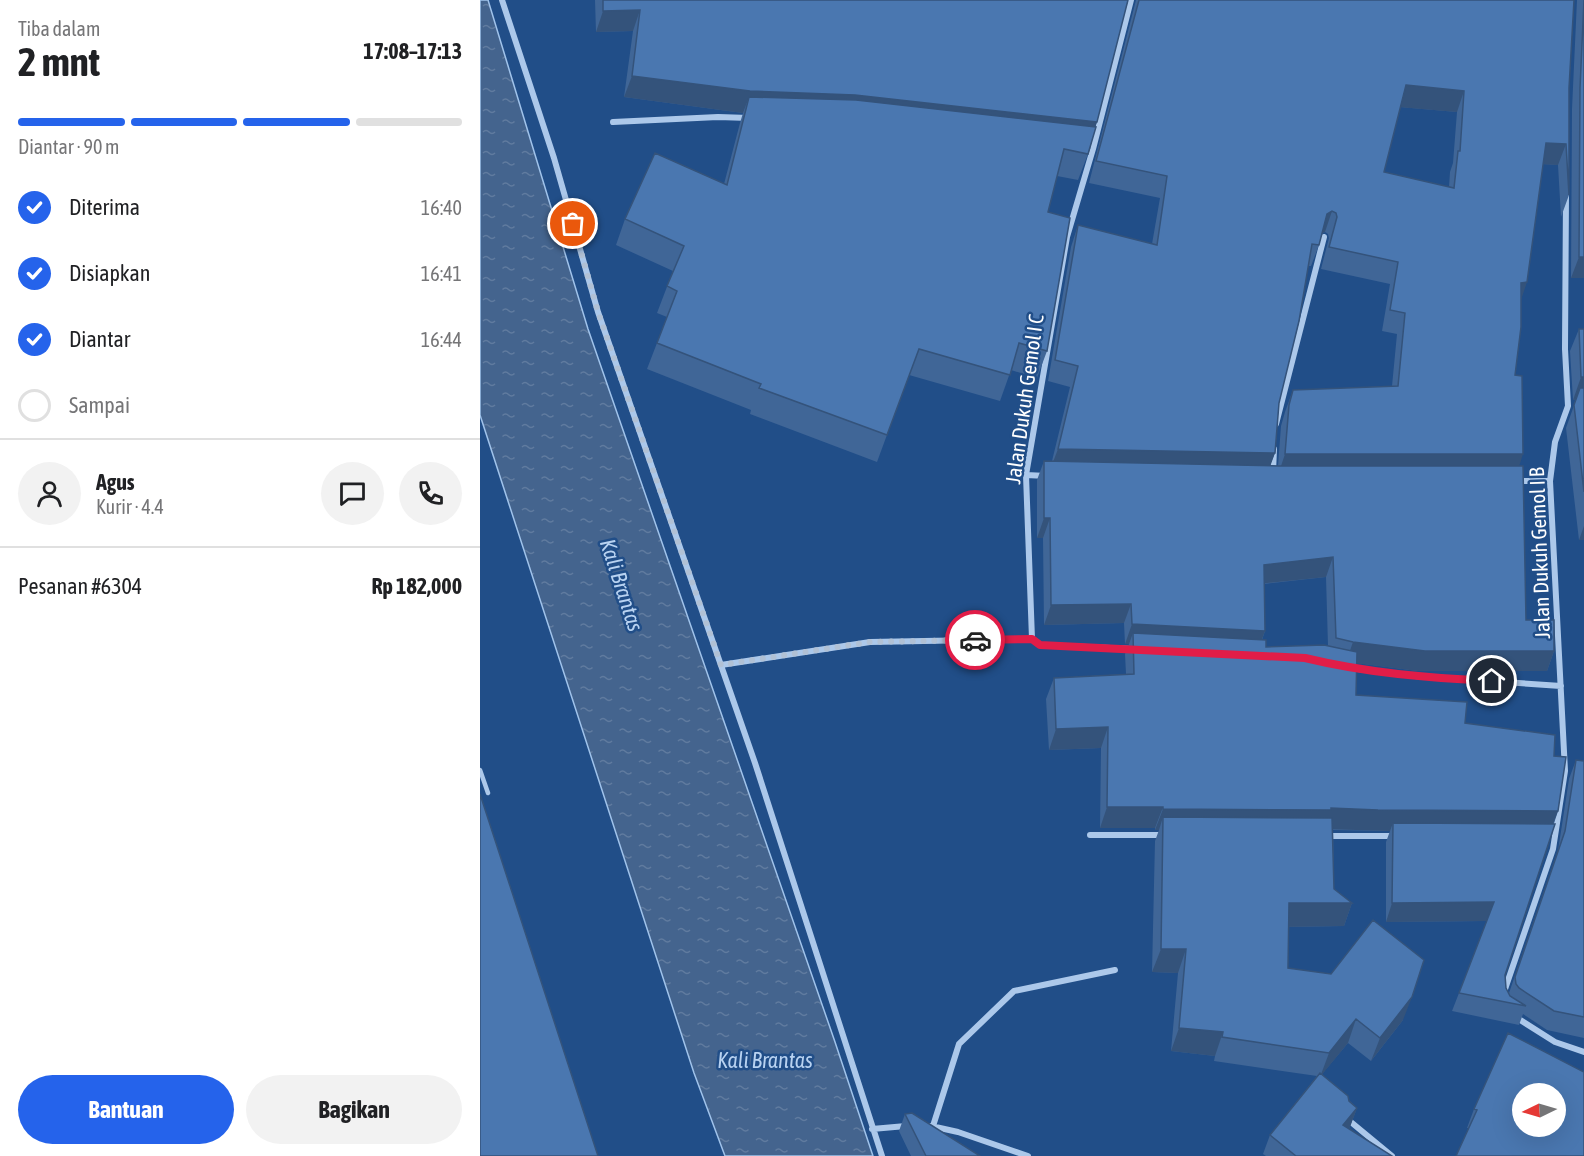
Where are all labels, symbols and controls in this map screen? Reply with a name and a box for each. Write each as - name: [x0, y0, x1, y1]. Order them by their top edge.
- text: Tiba dalam: [18, 17, 100, 40]
- text: 17:08–17:13: [363, 38, 462, 64]
- text: 2 mnt: [18, 40, 100, 84]
- text: Diantar · 90 m: [18, 135, 119, 158]
- icon: check: [18, 191, 51, 224]
- text: Diterima: [69, 194, 140, 220]
- text: 16:40: [421, 196, 462, 219]
- pin: [547, 198, 598, 249]
- icon: bag: [556, 207, 589, 240]
- icon: check: [18, 257, 51, 290]
- text: Disiapkan: [69, 260, 150, 286]
- text: 16:41: [421, 262, 462, 285]
- street label: Jalan Dukuh Gemol I C: [1000, 312, 1048, 485]
- icon: check: [18, 323, 51, 356]
- text: Diantar: [69, 326, 130, 352]
- text: 16:44: [421, 328, 462, 351]
- text: Sampai: [69, 392, 130, 418]
- button: person: [18, 462, 81, 525]
- button: chat: [321, 462, 384, 525]
- button: phone: [399, 462, 462, 525]
- street label: Jalan Dukuh Gemol I B: [1524, 467, 1554, 639]
- text: Agus: [96, 469, 135, 495]
- text: Kurir · 4.4: [96, 495, 164, 518]
- water label: Kali Brantas: [595, 535, 649, 635]
- text: Pesanan #6304: [18, 573, 142, 599]
- text: Rp 182,000: [372, 573, 462, 599]
- courier: [945, 610, 1005, 670]
- icon: car: [959, 624, 992, 657]
- pin: [1466, 655, 1517, 706]
- icon: home: [1475, 664, 1508, 697]
- water label: Kali Brantas: [717, 1047, 813, 1073]
- button: Bantuan: [18, 1075, 234, 1144]
- button: Bagikan: [246, 1075, 462, 1144]
- north arrow: [1512, 1083, 1566, 1137]
- map controls: [1512, 1083, 1566, 1137]

